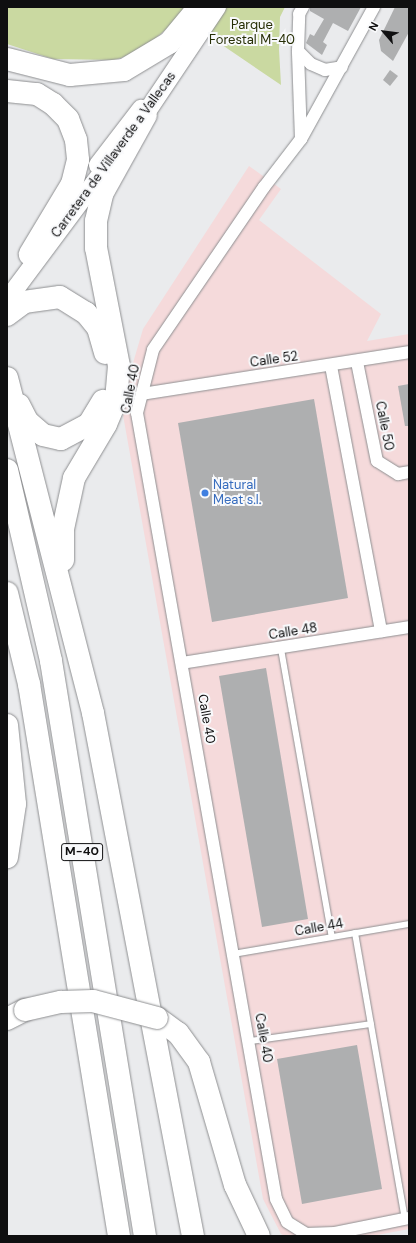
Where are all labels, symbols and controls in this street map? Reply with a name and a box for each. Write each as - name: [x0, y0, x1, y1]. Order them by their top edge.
- north arrow: [364, 12, 404, 52]
- park label: Parque Forestal M-40: [209, 18, 295, 49]
- text: N: [365, 20, 381, 33]
- street label: Carretera de Villaverde a Vallecas: [49, 69, 179, 241]
- street label: Calle 52: [249, 349, 299, 371]
- street label: Calle 40: [119, 363, 143, 415]
- street label: Calle 50: [372, 400, 396, 452]
- place label: Natural Meat s.l.: [213, 478, 261, 509]
- marker: Natural Meat s.l.: [200, 488, 210, 498]
- street label: Calle 48: [268, 620, 318, 644]
- street label: Calle 40: [194, 693, 218, 745]
- road number: M-40: [61, 842, 103, 862]
- street label: Calle 44: [294, 916, 344, 940]
- street label: Calle 40: [251, 1012, 275, 1064]

